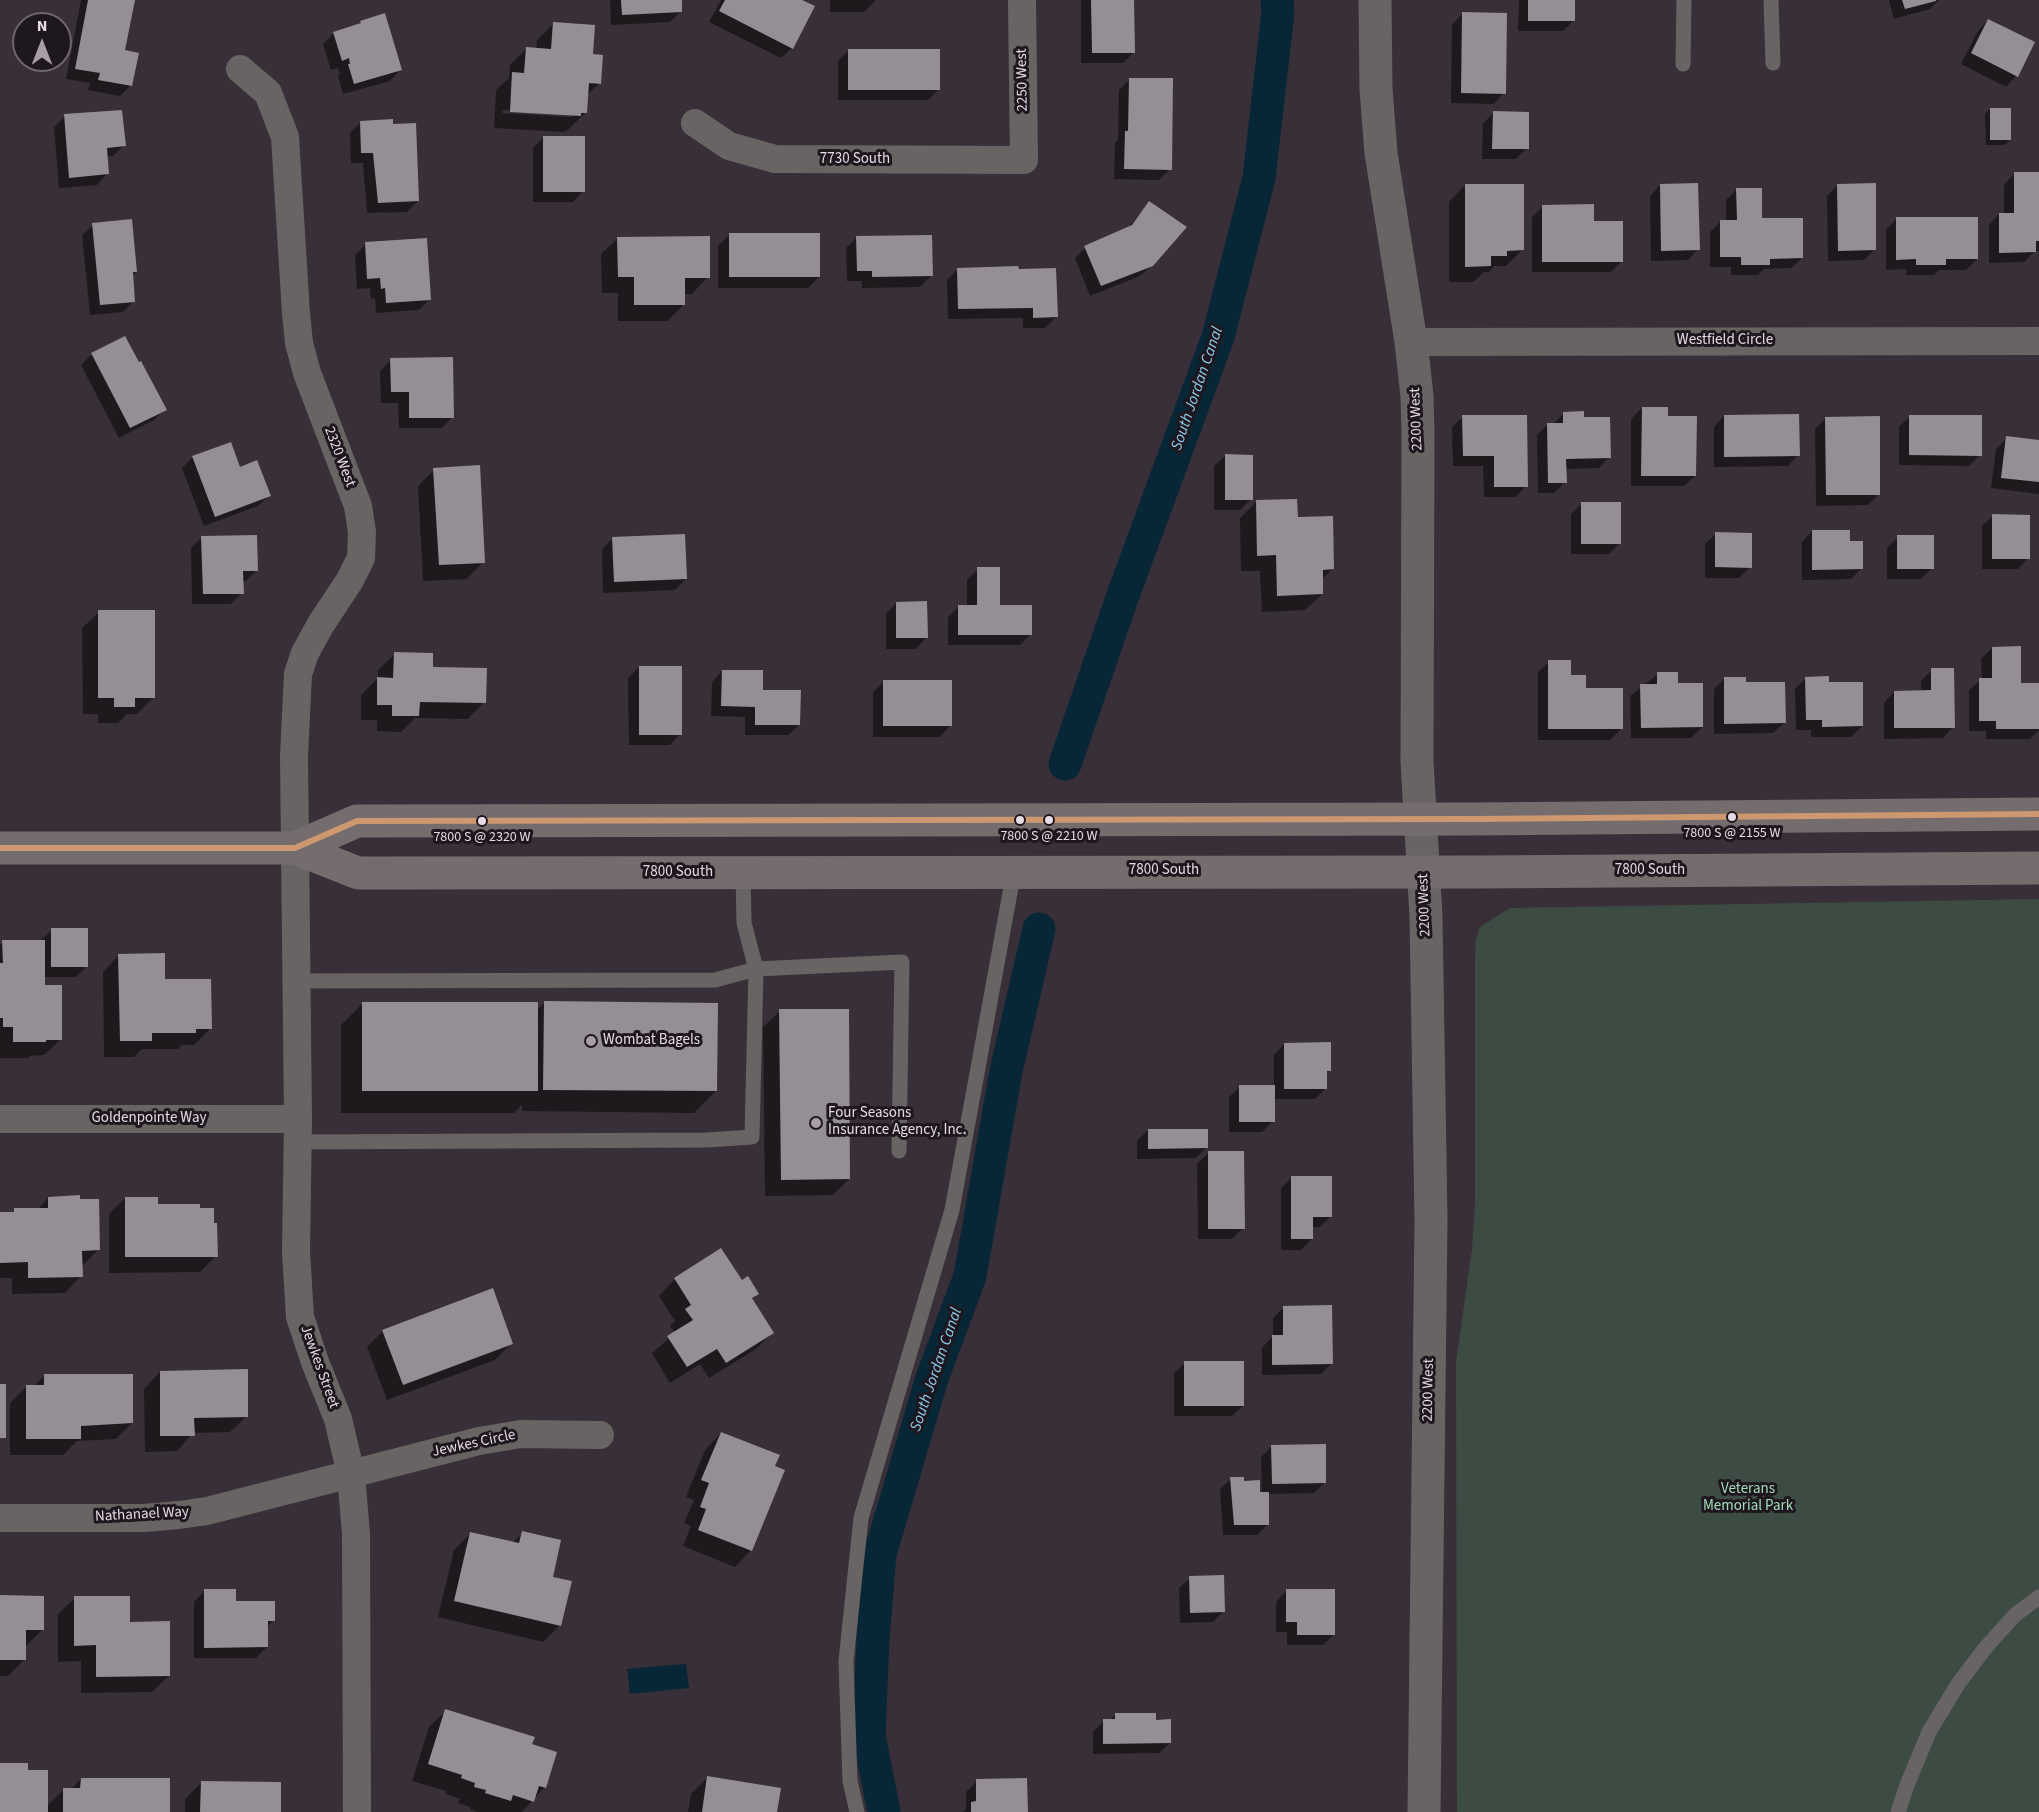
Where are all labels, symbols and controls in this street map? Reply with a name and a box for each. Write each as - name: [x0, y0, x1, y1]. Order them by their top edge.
- north arrow: [12, 12, 72, 72]
- text: N: [37, 15, 47, 37]
- street label: 2250 West: [1013, 48, 1033, 112]
- street label: 7730 South: [820, 151, 890, 169]
- water label: South Jordan Canal: [1168, 325, 1228, 453]
- street label: Westfield Circle: [1677, 332, 1773, 350]
- street label: 2200 West: [1407, 387, 1427, 451]
- street label: 2320 West: [319, 424, 359, 490]
- marker: 7800 S @ 2155 W: [1726, 811, 1738, 823]
- unlabelled marker: [1014, 814, 1026, 826]
- marker: 7800 S @ 2210 W: [1043, 814, 1055, 826]
- marker: 7800 S @ 2320 W: [476, 815, 488, 827]
- place label: 7800 S @ 2155 W: [1683, 826, 1781, 842]
- place label: 7800 S @ 2210 W: [1000, 829, 1098, 845]
- place label: 7800 S @ 2320 W: [433, 830, 531, 846]
- street label: 7800 South: [1129, 862, 1199, 880]
- street label: 7800 South: [1615, 862, 1685, 880]
- street label: 7800 South: [643, 864, 713, 882]
- street label: 2200 West: [1415, 873, 1435, 937]
- place label: Wombat Bagels: [603, 1032, 700, 1050]
- marker: Wombat Bagels: [584, 1034, 598, 1048]
- place label: Four Seasons Insurance Agency, Inc.: [828, 1105, 966, 1140]
- street label: Goldenpointe Way: [92, 1110, 206, 1128]
- marker: Four Seasons Insurance Agency, Inc.: [809, 1116, 823, 1130]
- water label: South Jordan Canal: [907, 1306, 967, 1434]
- street label: Jewkes Street: [296, 1323, 342, 1411]
- street label: 2200 West: [1419, 1358, 1439, 1422]
- street label: Jewkes Circle: [431, 1426, 517, 1462]
- park label: Veterans Memorial Park: [1703, 1481, 1793, 1516]
- street label: Nathanael Way: [95, 1504, 189, 1526]

